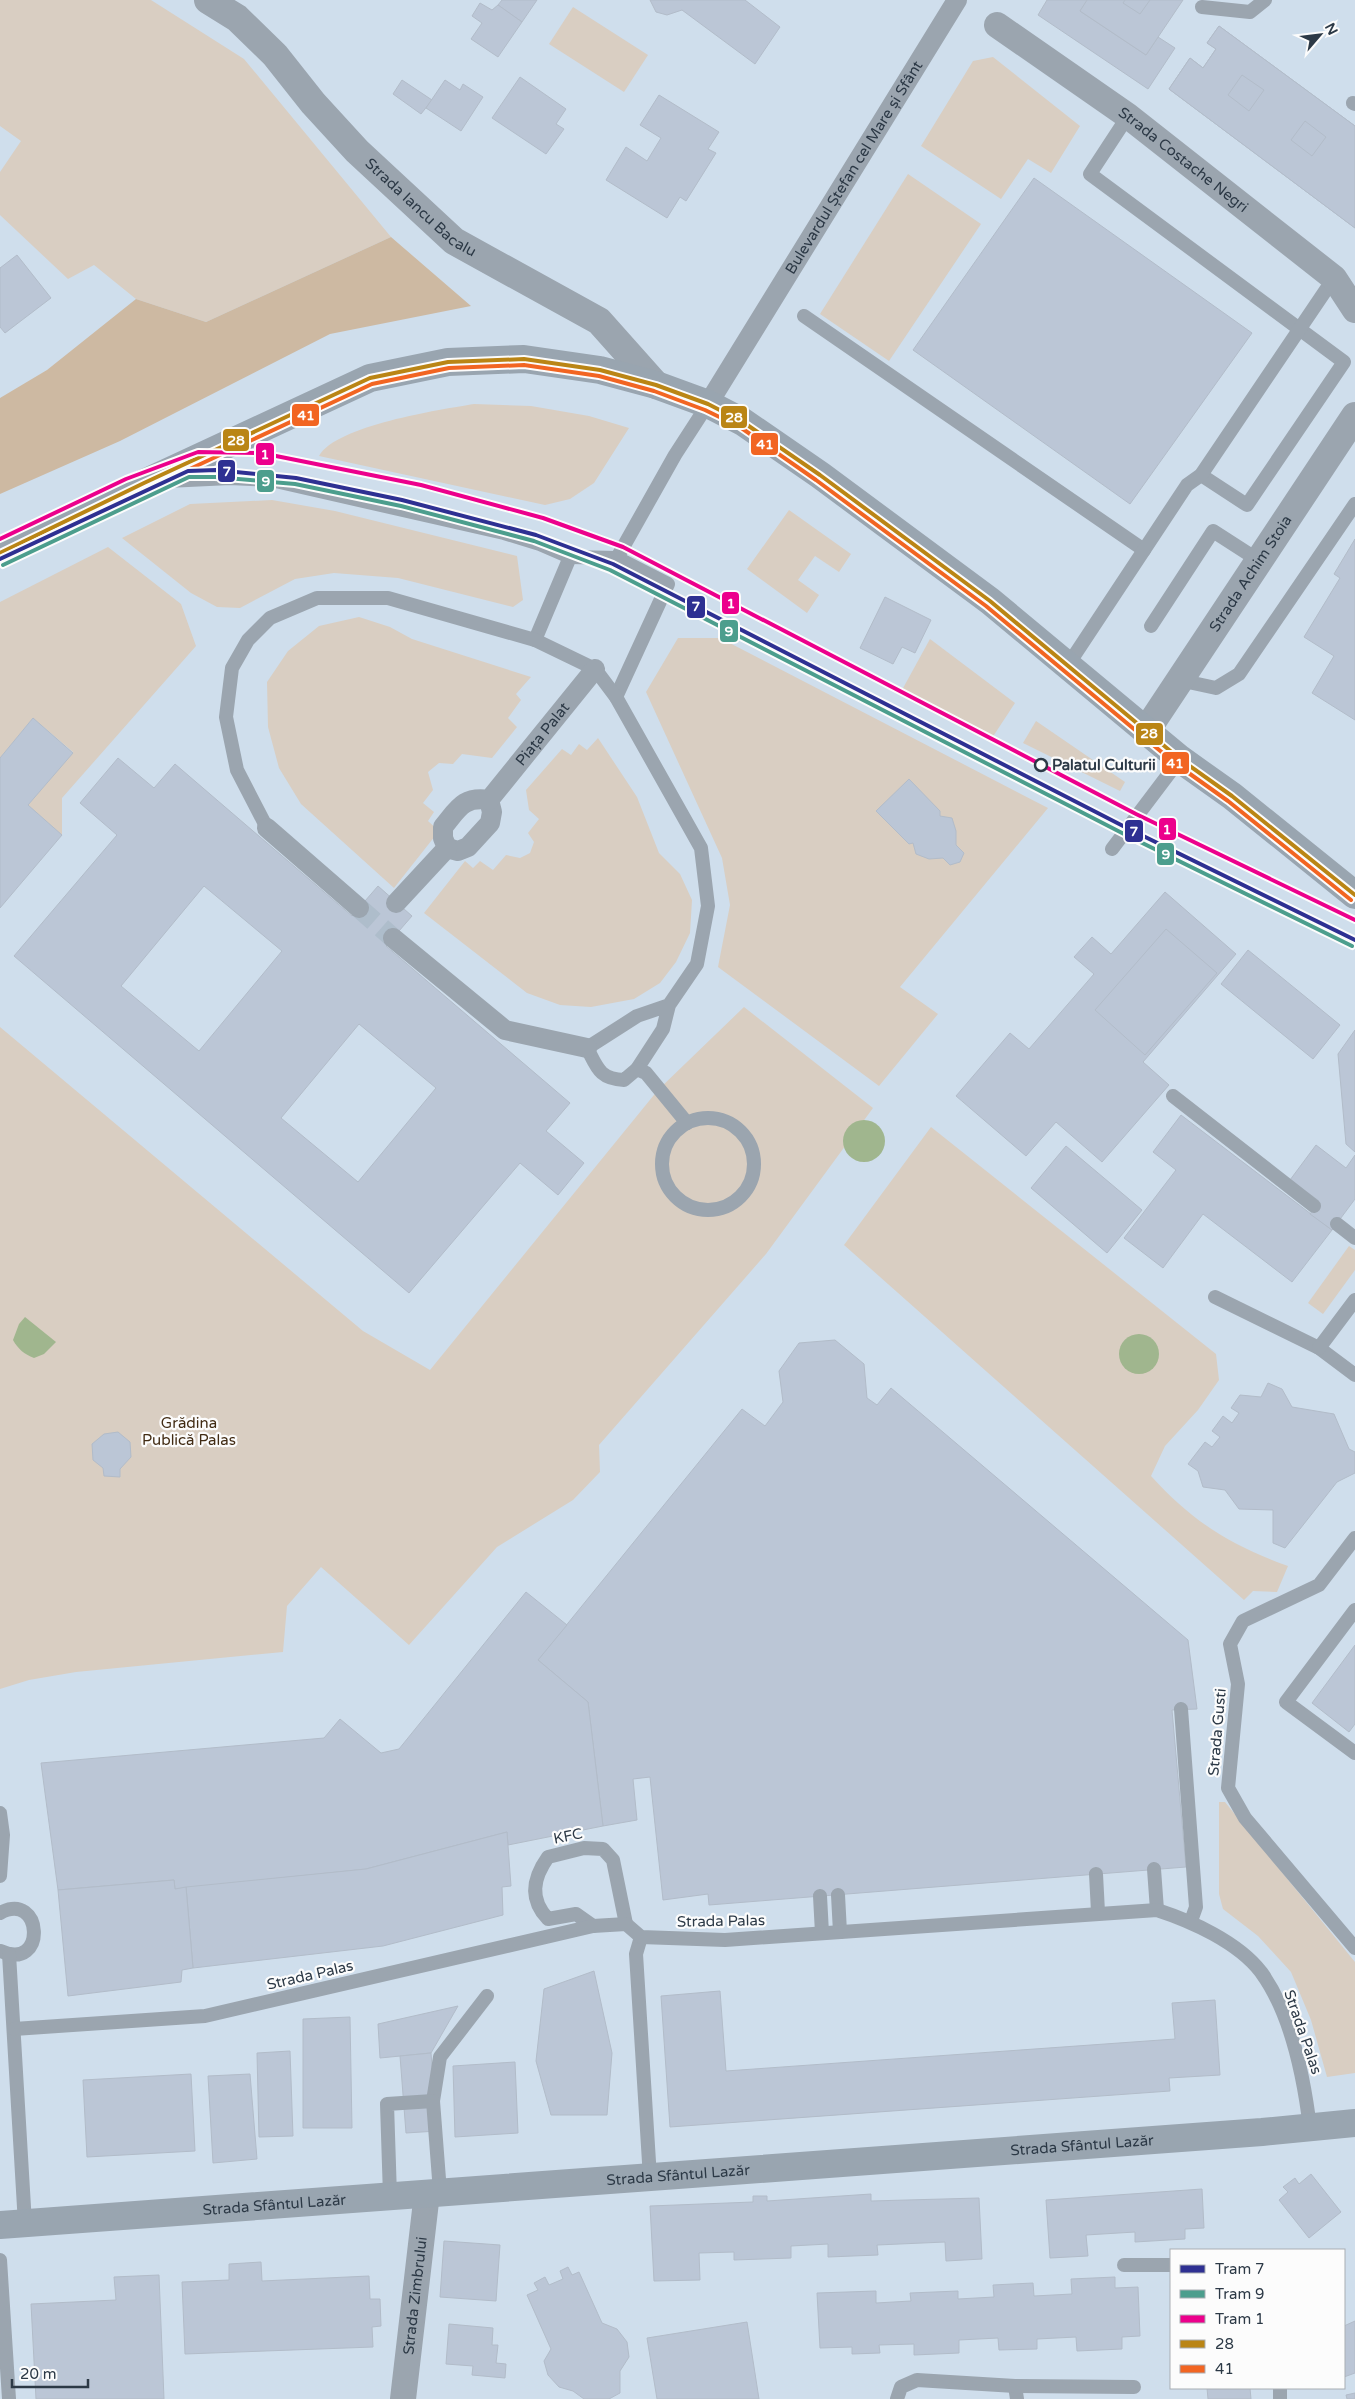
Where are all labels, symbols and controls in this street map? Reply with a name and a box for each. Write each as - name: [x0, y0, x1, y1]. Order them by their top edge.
- north arrow: [1295, 10, 1345, 60]
- text: N: [1321, 20, 1341, 38]
- street label: Bulevardul Ștefan cel Mare și Sfânt: [781, 57, 926, 277]
- street label: Strada Costache Negri: [1115, 103, 1252, 216]
- street label: Strada Iancu Bacalu: [362, 154, 479, 260]
- line badge: 41: [291, 403, 320, 427]
- line badge: 28: [720, 405, 748, 429]
- text: 41: [297, 407, 315, 424]
- text: 28: [725, 409, 743, 426]
- line badge: 28: [222, 428, 250, 452]
- text: 28: [227, 432, 245, 449]
- line badge: 41: [750, 432, 779, 456]
- text: 41: [756, 436, 774, 453]
- line badge: 1: [255, 442, 275, 466]
- text: 1: [261, 446, 269, 463]
- line badge: 7: [217, 459, 236, 483]
- text: 7: [223, 463, 232, 480]
- line badge: 9: [256, 469, 275, 493]
- text: 9: [262, 473, 271, 490]
- street label: Strada Achim Stoia: [1205, 512, 1296, 635]
- line badge: 1: [721, 591, 740, 615]
- line badge: 7: [686, 595, 706, 619]
- text: 1: [727, 595, 735, 612]
- text: 7: [692, 598, 701, 615]
- line badge: 9: [719, 619, 739, 643]
- text: 9: [725, 623, 734, 640]
- street label: Piața Palat: [512, 699, 573, 769]
- line badge: 28: [1135, 722, 1164, 746]
- text: 28: [1140, 725, 1158, 742]
- line badge: 41: [1161, 751, 1190, 775]
- text: 41: [1166, 755, 1184, 772]
- place label: Palatul Culturii: [1052, 756, 1156, 774]
- marker: Palatul Culturii: [1034, 758, 1048, 772]
- line badge: 1: [1158, 817, 1177, 841]
- line badge: 7: [1124, 819, 1144, 843]
- text: 1: [1163, 821, 1171, 838]
- text: 7: [1130, 823, 1139, 840]
- line badge: 9: [1156, 842, 1175, 866]
- text: 9: [1162, 846, 1171, 863]
- park label: Grădina Publică Palas: [142, 1414, 236, 1449]
- street label: Strada Gusti: [1204, 1688, 1230, 1776]
- street label: KFC: [552, 1824, 584, 1848]
- street label: Strada Palas: [677, 1911, 765, 1931]
- street label: Strada Palas: [265, 1956, 355, 1994]
- street label: Strada Palas: [1280, 1987, 1326, 2077]
- street label: Strada Sfântul Lazăr: [1010, 2131, 1155, 2160]
- street label: Strada Sfântul Lazăr: [606, 2161, 751, 2189]
- street label: Strada Sfântul Lazăr: [202, 2191, 347, 2219]
- street label: Strada Zimbrului: [399, 2236, 431, 2356]
- legend: [1170, 2249, 1345, 2389]
- text: Tram 7: [1215, 2260, 1265, 2278]
- text: Tram 9: [1215, 2285, 1265, 2303]
- text: Tram 1: [1215, 2310, 1265, 2328]
- text: 28: [1215, 2335, 1234, 2353]
- scale bar: [12, 2356, 89, 2388]
- text: 41: [1215, 2360, 1234, 2378]
- text: 20 m: [20, 2365, 57, 2383]

